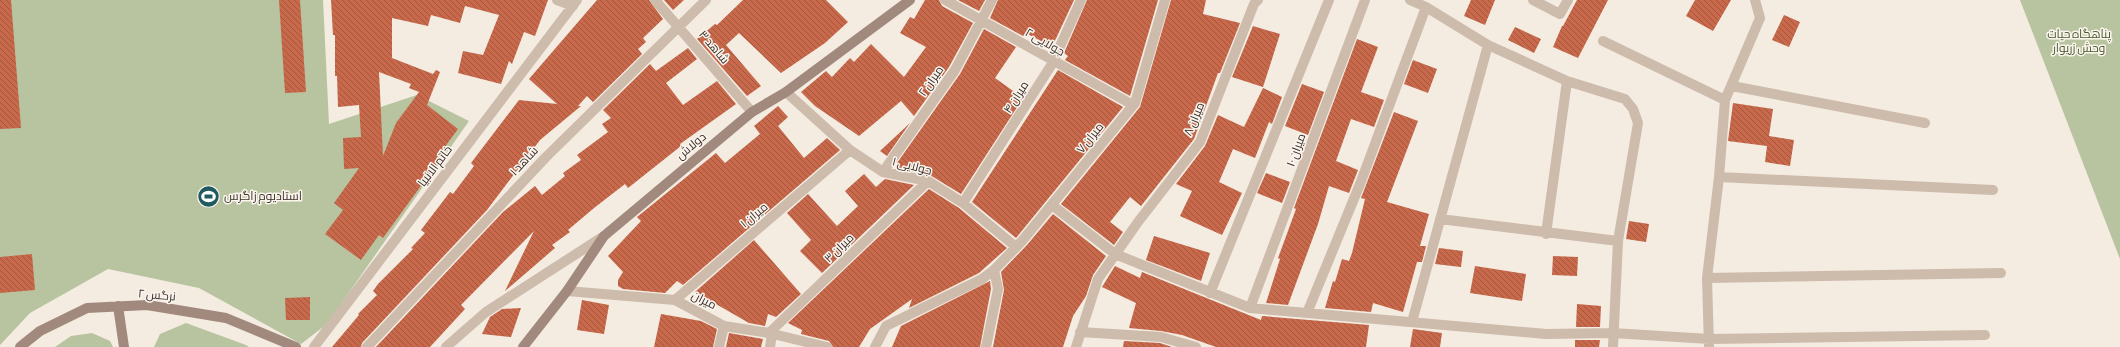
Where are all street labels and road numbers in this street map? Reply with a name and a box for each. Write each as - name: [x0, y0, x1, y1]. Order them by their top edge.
- street label: جولایی ۲: [1023, 25, 1067, 59]
- street label: شاهد ۳: [696, 27, 732, 67]
- street label: میران ۲: [916, 63, 946, 99]
- street label: میران ۴: [1000, 78, 1032, 116]
- street label: میران ۸: [1181, 100, 1207, 138]
- street label: میران ۷: [1073, 120, 1107, 156]
- street label: دولاش: [673, 129, 709, 162]
- street label: میران ۱۰: [1284, 131, 1308, 169]
- street label: خاتم الانبیا: [415, 143, 456, 190]
- street label: شاهد ۱: [507, 143, 541, 179]
- street label: جولایی ۱: [891, 154, 933, 178]
- street label: میران ۱: [737, 200, 771, 230]
- street label: میران ۳: [821, 231, 857, 265]
- street label: نرگس ۲: [138, 286, 176, 304]
- street label: میران: [689, 288, 719, 312]

